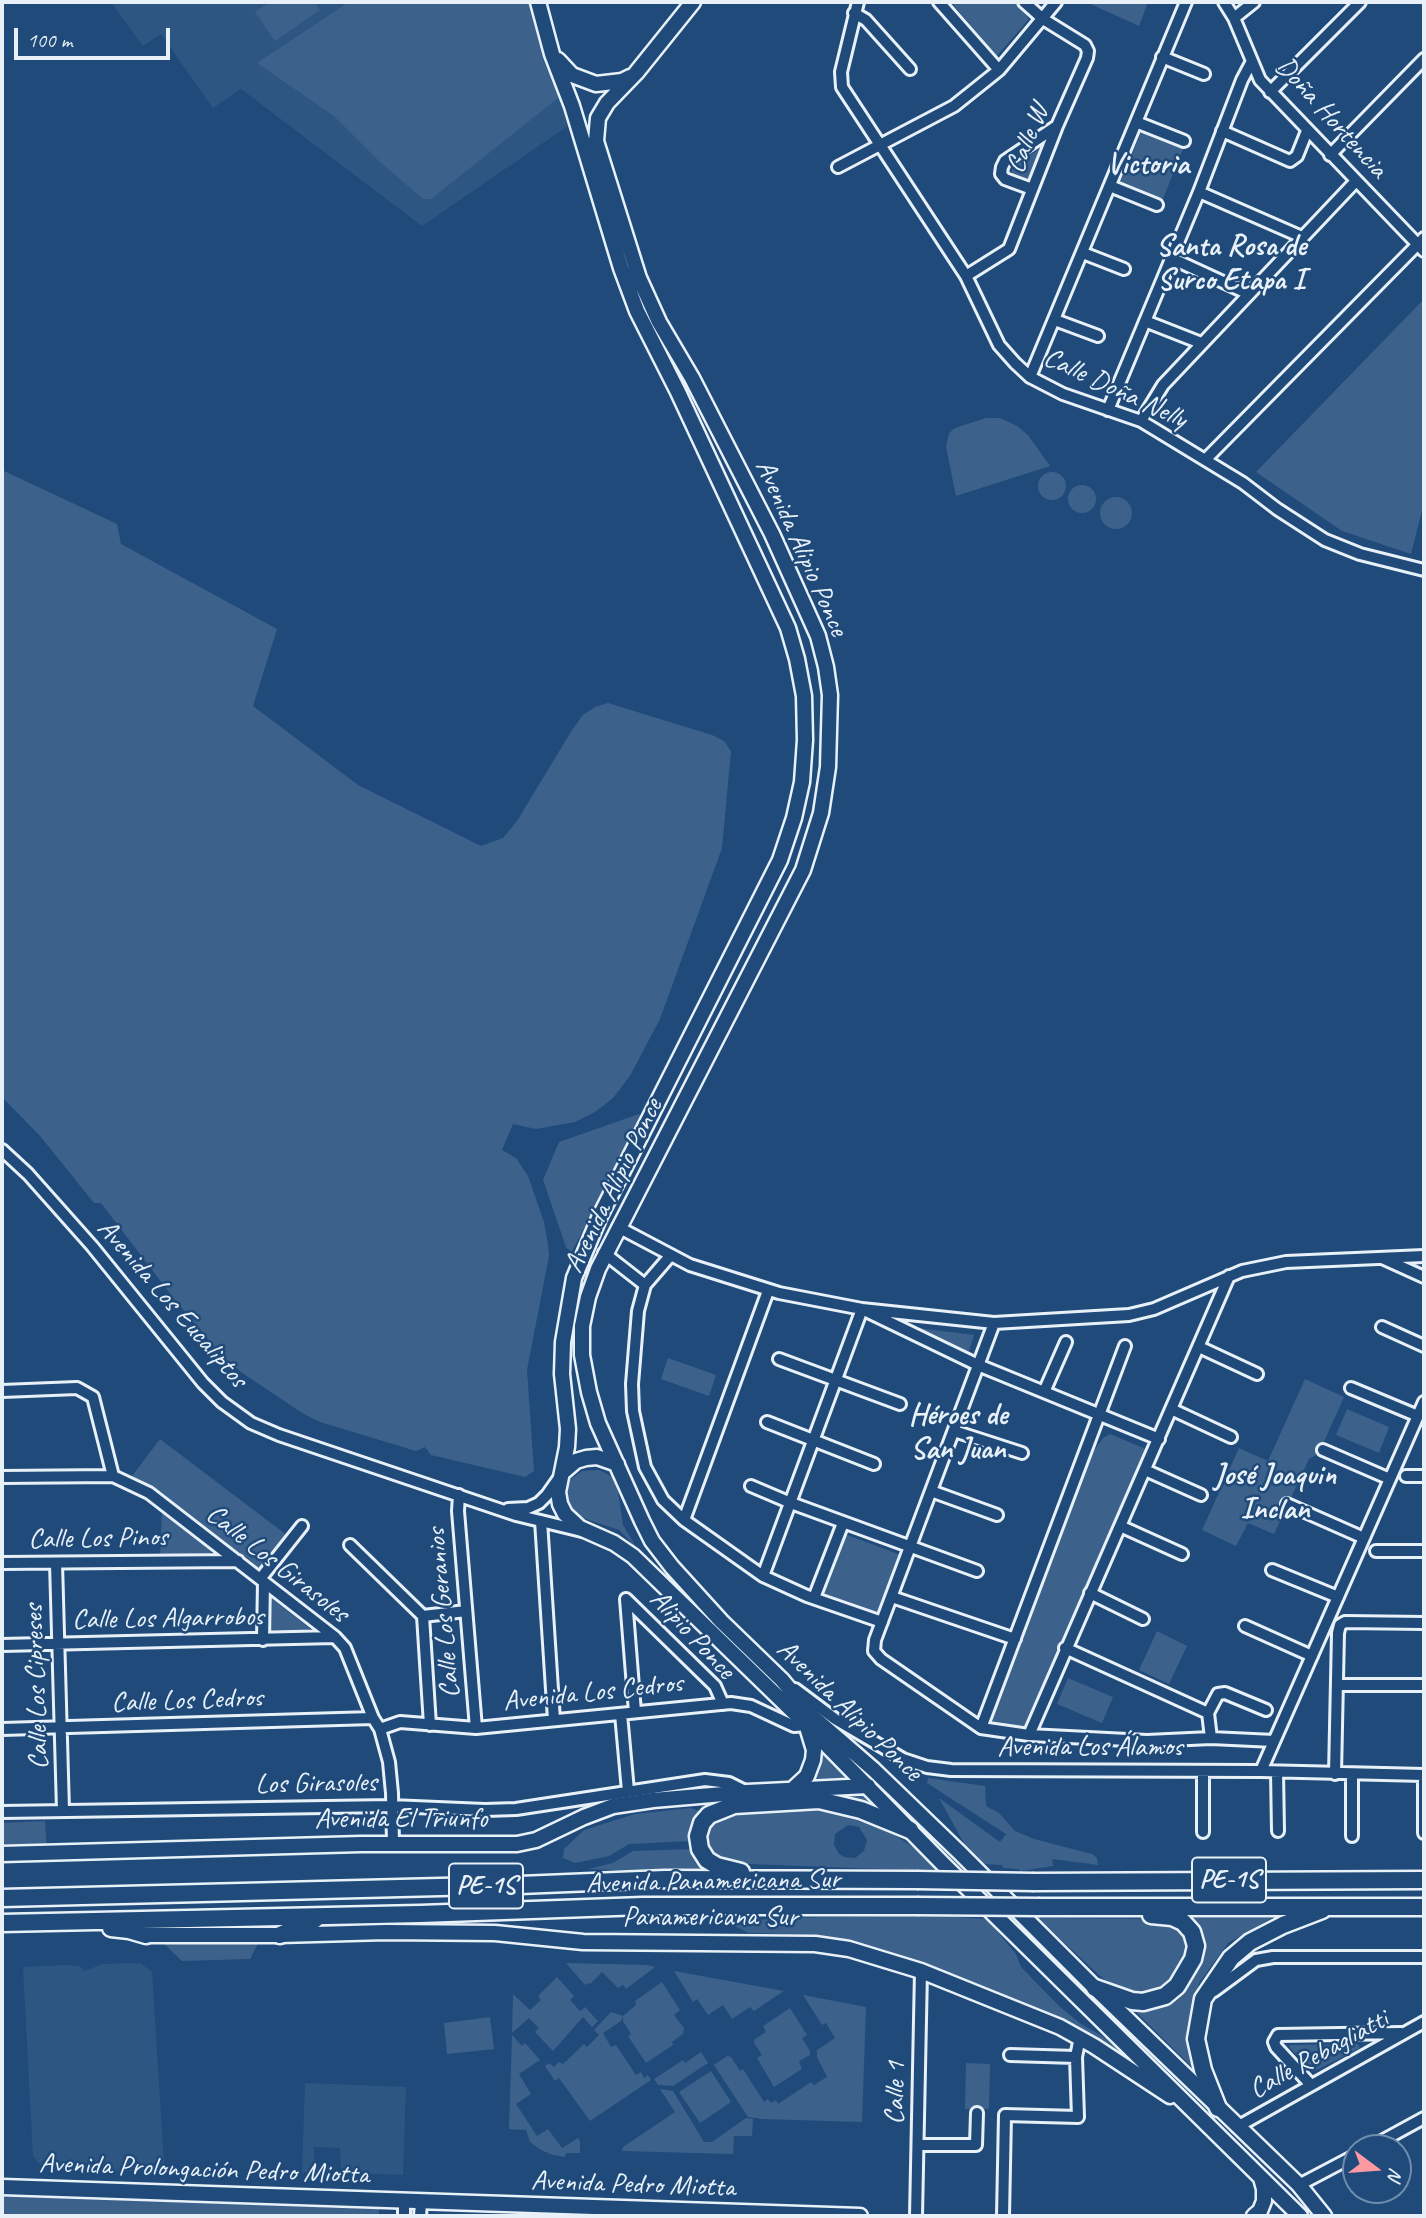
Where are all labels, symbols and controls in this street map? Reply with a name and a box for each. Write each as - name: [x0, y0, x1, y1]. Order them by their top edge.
- scale bar: [18, 14, 173, 58]
- text: 100 m: [27, 27, 72, 53]
- street label: Doña Hortencia: [1268, 50, 1394, 186]
- street label: Calle W: [999, 100, 1057, 178]
- district label: Victoria: [1107, 147, 1189, 183]
- district label: Santa Rosa de Surco Etapa I: [1156, 229, 1306, 300]
- street label: Calle Doña Nelly: [1038, 341, 1192, 437]
- street label: Avenida Alipio Ponce: [747, 455, 855, 641]
- street label: Avenida Alipio Ponce: [557, 1093, 671, 1279]
- street label: Avenida Los Eucaliptos: [89, 1213, 255, 1395]
- district label: Héroes de San Juan: [909, 1398, 1007, 1468]
- district label: José Joaquin Inclan: [1214, 1458, 1336, 1528]
- street label: Calle Los Girasoles: [199, 1498, 355, 1630]
- street label: Calle Los Pinos: [28, 1521, 168, 1557]
- street label: Calle Los Geranios: [420, 1527, 468, 1699]
- street label: Alipio Ponce: [642, 1583, 742, 1687]
- street label: Calle Los Algarrobos: [72, 1601, 264, 1637]
- street label: Calle Los Cipreses: [17, 1604, 57, 1770]
- street label: Avenida Alipio Ponce: [769, 1633, 929, 1789]
- street label: Avenida Los Cedros: [502, 1667, 684, 1719]
- street label: Calle Los Cedros: [111, 1682, 263, 1720]
- street label: Avenida Los Álamos: [997, 1731, 1183, 1765]
- street label: Los Girasoles: [255, 1766, 377, 1802]
- street label: Avenida El Triunfo: [315, 1803, 487, 1837]
- road number: PE-1S: [1192, 1857, 1266, 1902]
- street label: Avenida Panamericana Sur: [586, 1863, 840, 1901]
- road number: PE-1S: [449, 1864, 523, 1909]
- street label: Panamericana Sur: [623, 1901, 797, 1935]
- street label: Calle Rebagliatti: [1244, 2003, 1394, 2107]
- street label: Calle 1: [879, 2061, 913, 2125]
- north arrow: [1342, 2134, 1412, 2204]
- street label: Avenida Prolongación Pedro Miotta: [38, 2147, 370, 2193]
- street label: Avenida Pedro Miotta: [530, 2165, 736, 2205]
- text: N: [1382, 2165, 1408, 2183]

